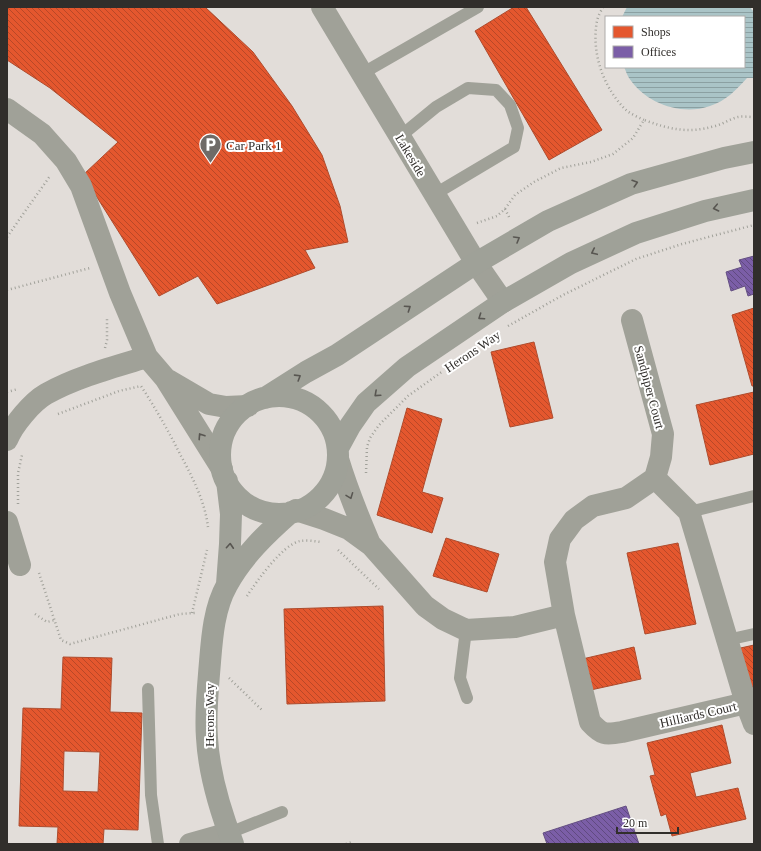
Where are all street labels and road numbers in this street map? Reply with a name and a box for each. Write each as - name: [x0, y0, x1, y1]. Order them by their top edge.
- street label: Lakeside: [392, 131, 429, 179]
- street label: Herons Way: [442, 327, 503, 376]
- street label: Sandpiper Court: [631, 344, 668, 431]
- street label: Herons Way: [202, 682, 217, 747]
- street label: Hilliards Court: [658, 698, 738, 731]

